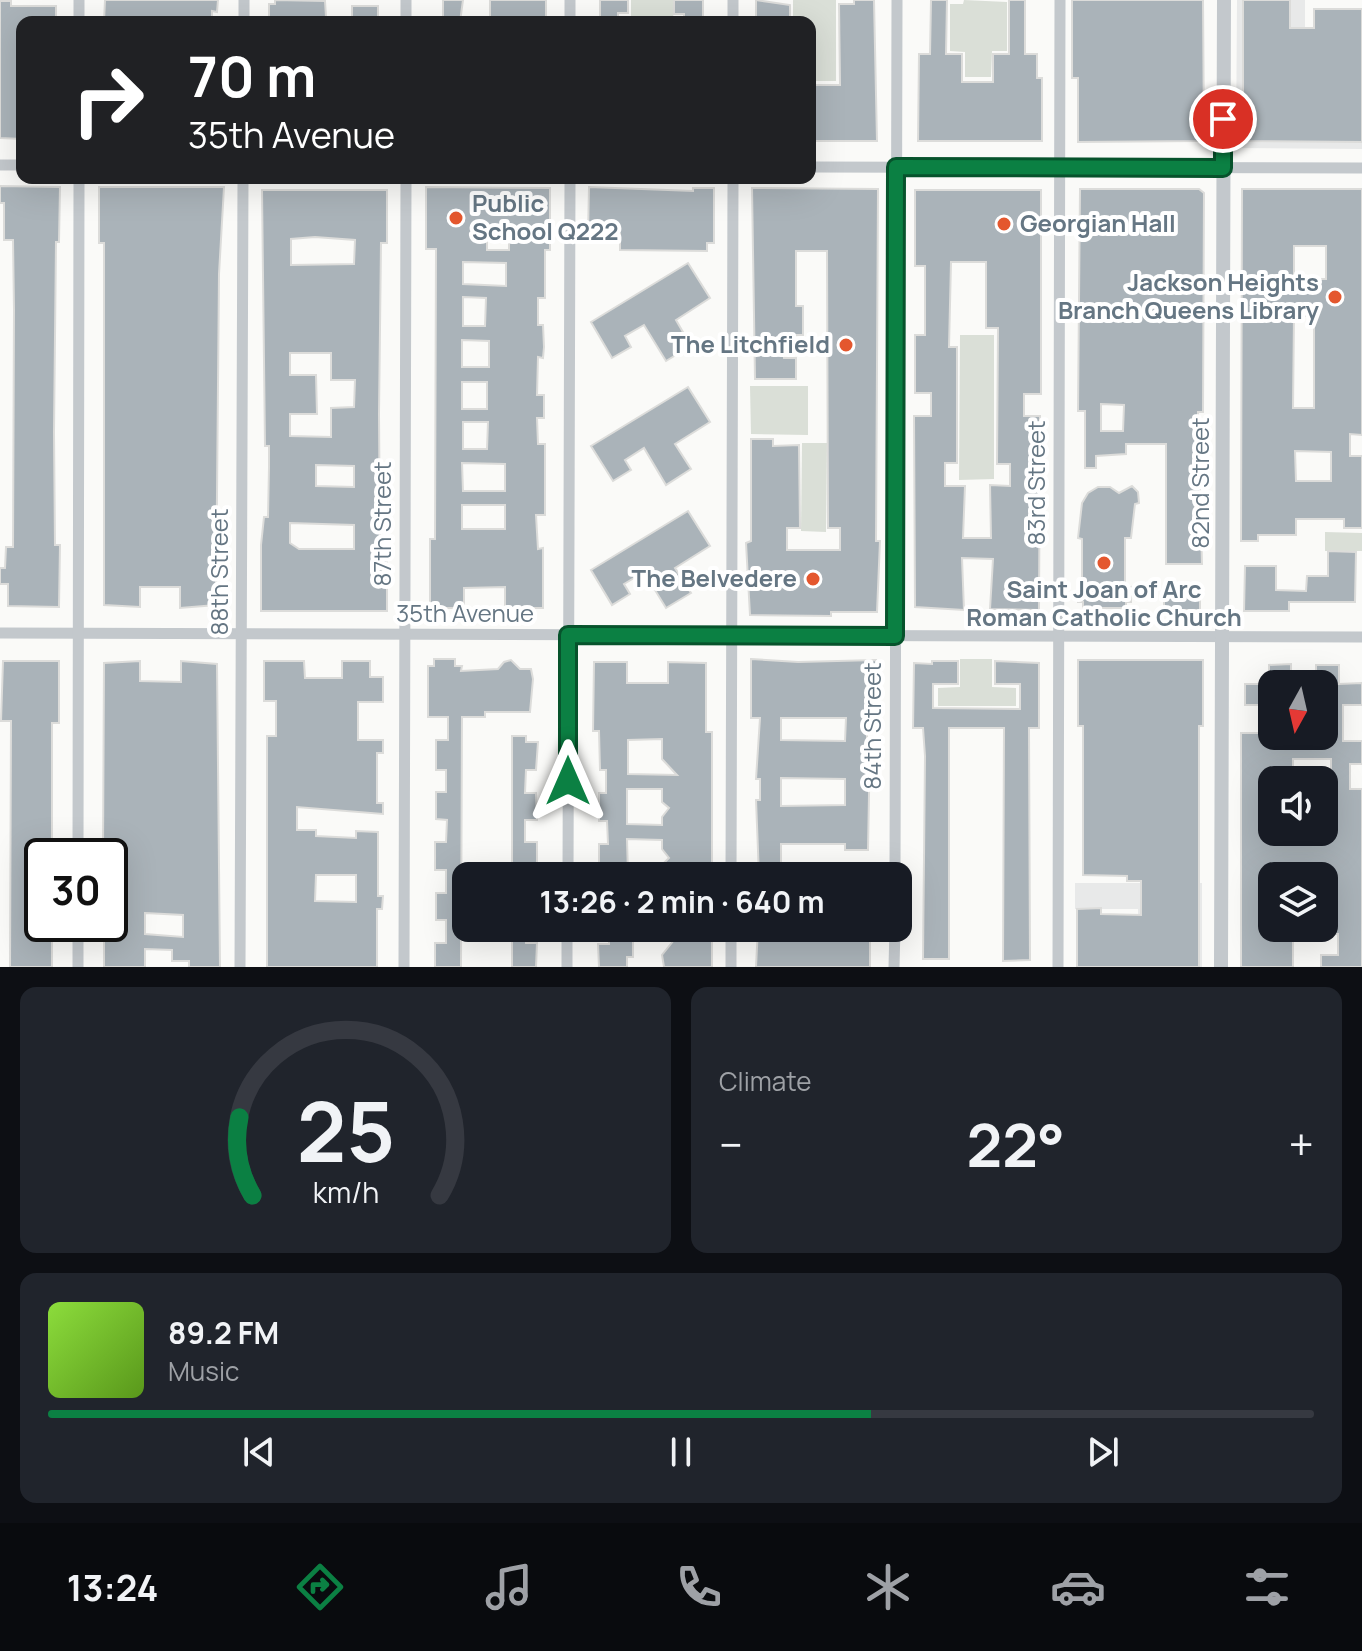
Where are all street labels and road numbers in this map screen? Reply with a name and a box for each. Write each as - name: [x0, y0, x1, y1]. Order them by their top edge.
- street label: 82nd Street: [1183, 417, 1216, 549]
- street label: 83rd Street: [1019, 420, 1052, 546]
- street label: 87th Street: [365, 461, 398, 587]
- street label: 88th Street: [202, 508, 235, 636]
- street label: 35th Avenue: [396, 596, 534, 629]
- street label: 84th Street: [855, 662, 888, 790]

